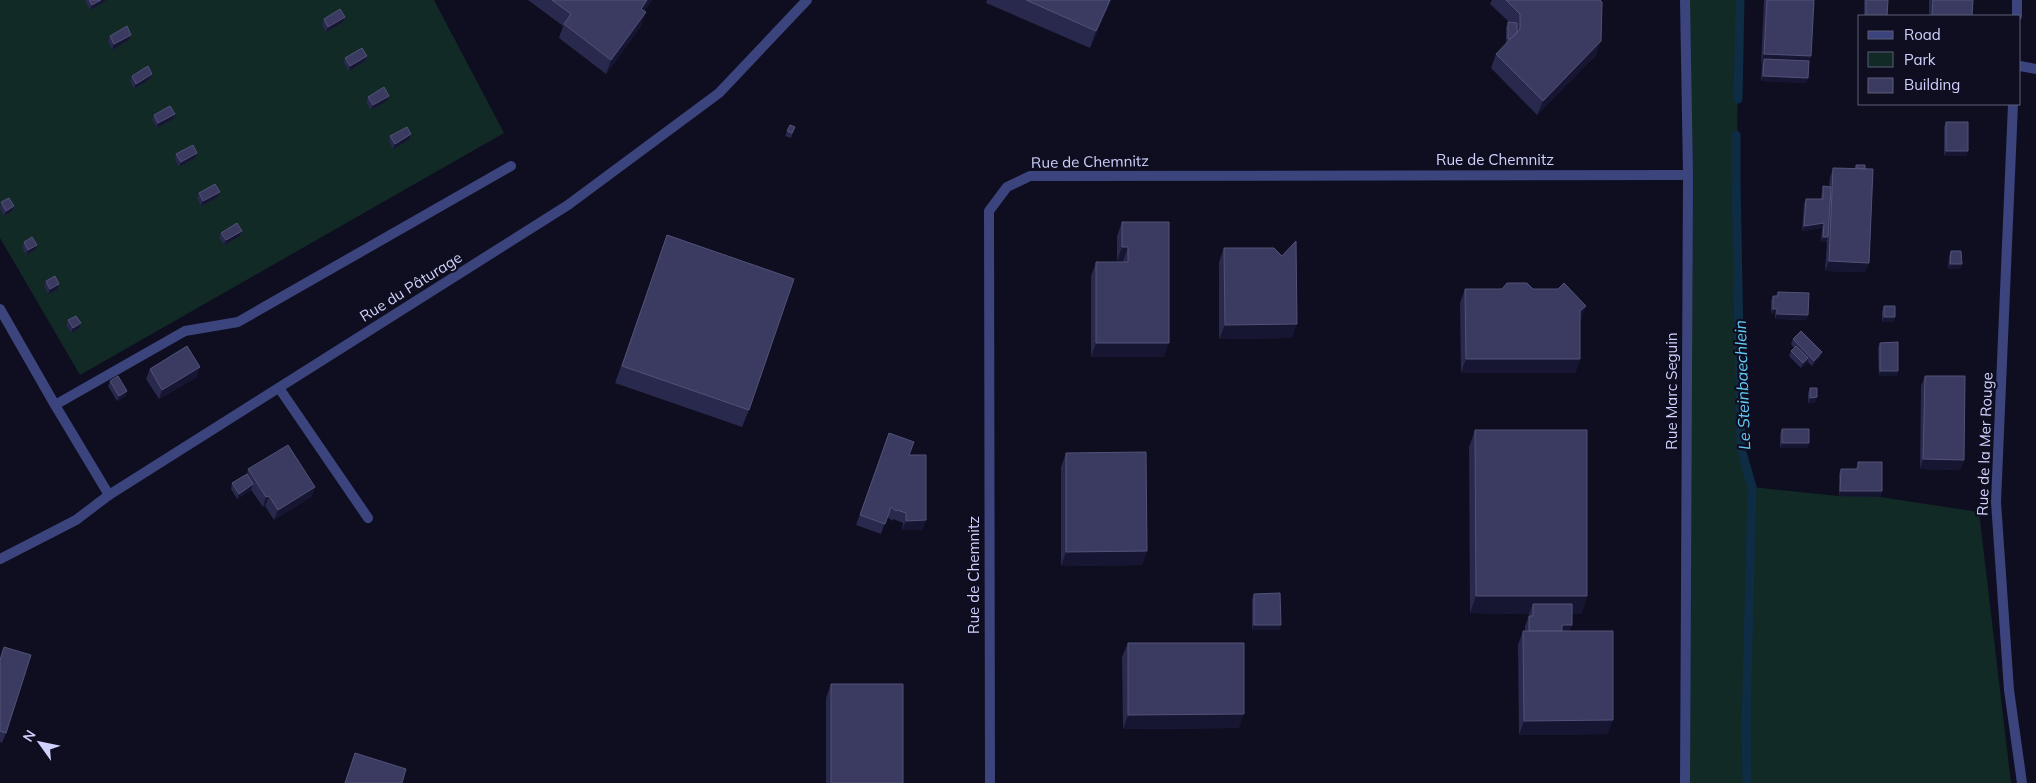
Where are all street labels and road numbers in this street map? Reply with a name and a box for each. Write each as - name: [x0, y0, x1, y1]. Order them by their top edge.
- street label: Rue de Chemnitz: [1436, 150, 1554, 169]
- street label: Rue de Chemnitz: [1031, 151, 1149, 172]
- street label: Rue du Pâturage: [356, 248, 465, 326]
- street label: Rue Marc Seguin: [1662, 332, 1681, 450]
- street label: Rue de la Mer Rouge: [1972, 372, 1997, 516]
- street label: Rue de Chemnitz: [964, 516, 983, 634]

